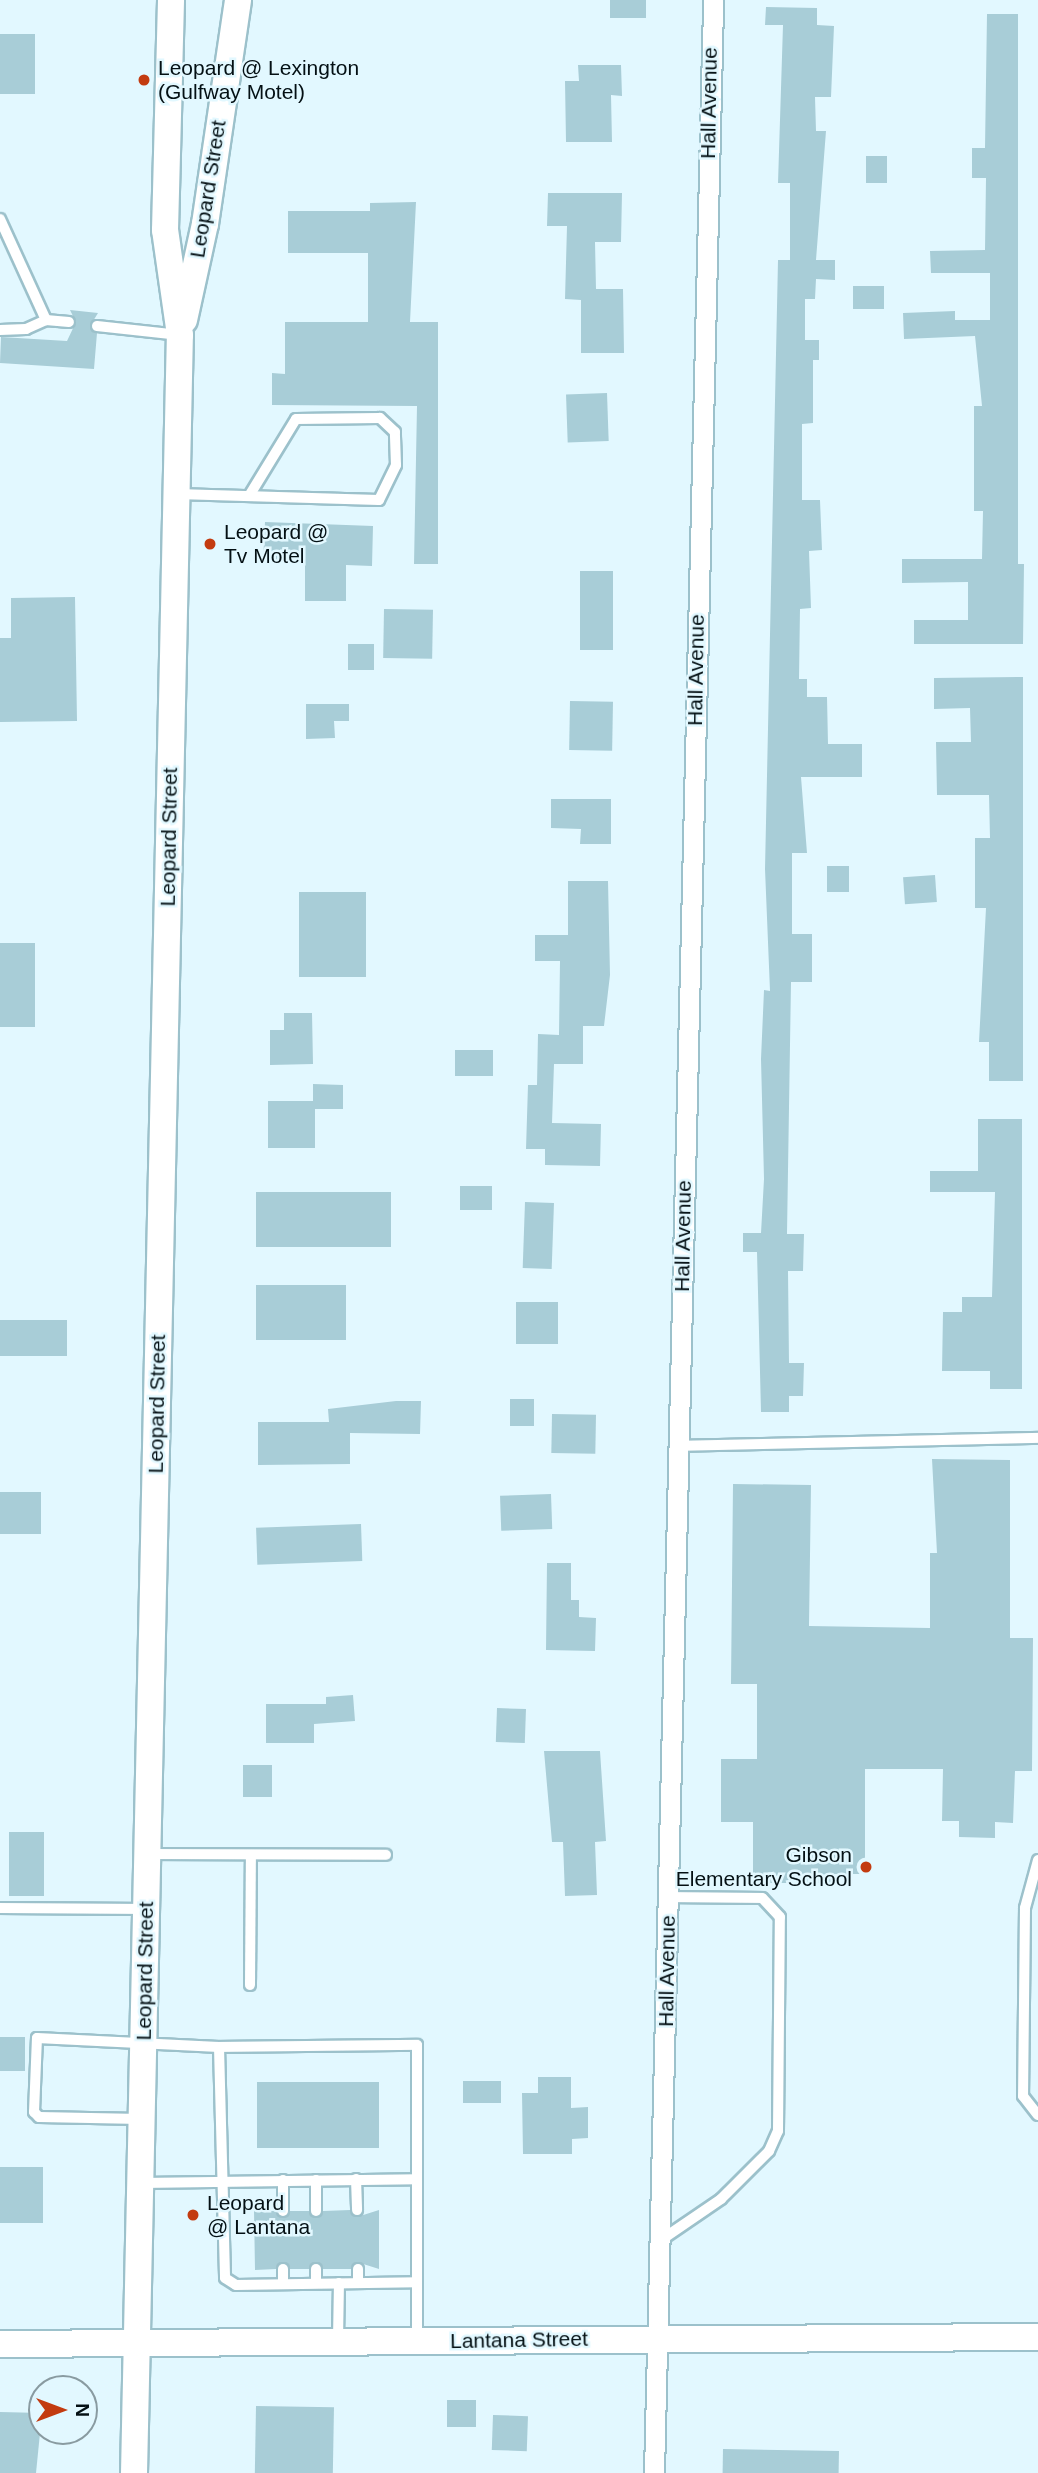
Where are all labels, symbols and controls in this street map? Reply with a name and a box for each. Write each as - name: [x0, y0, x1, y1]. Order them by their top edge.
- street label: Hall Avenue: [695, 46, 723, 160]
- place label: Leopard @ Lexington (Gulfway Motel): [158, 55, 359, 105]
- marker: Leopard @ Lexington (Gulfway Motel): [136, 72, 152, 88]
- street label: Leopard Street: [185, 118, 231, 260]
- place label: Leopard @ Tv Motel: [224, 519, 328, 569]
- marker: Leopard @ Tv Motel: [202, 536, 218, 552]
- street label: Hall Avenue: [682, 613, 710, 727]
- street label: Leopard Street: [155, 767, 183, 907]
- street label: Hall Avenue: [669, 1179, 697, 1293]
- street label: Leopard Street: [143, 1334, 171, 1474]
- place label: Gibson Elementary School: [676, 1842, 852, 1892]
- marker: Gibson Elementary School: [858, 1859, 874, 1875]
- street label: Leopard Street: [131, 1901, 159, 2041]
- street label: Hall Avenue: [653, 1914, 681, 2028]
- place label: Leopard @ Lantana: [207, 2190, 310, 2240]
- marker: Leopard @ Lantana: [185, 2207, 201, 2223]
- street label: Lantana Street: [450, 2326, 588, 2354]
- north arrow: [28, 2375, 98, 2445]
- text: N: [72, 2403, 93, 2417]

